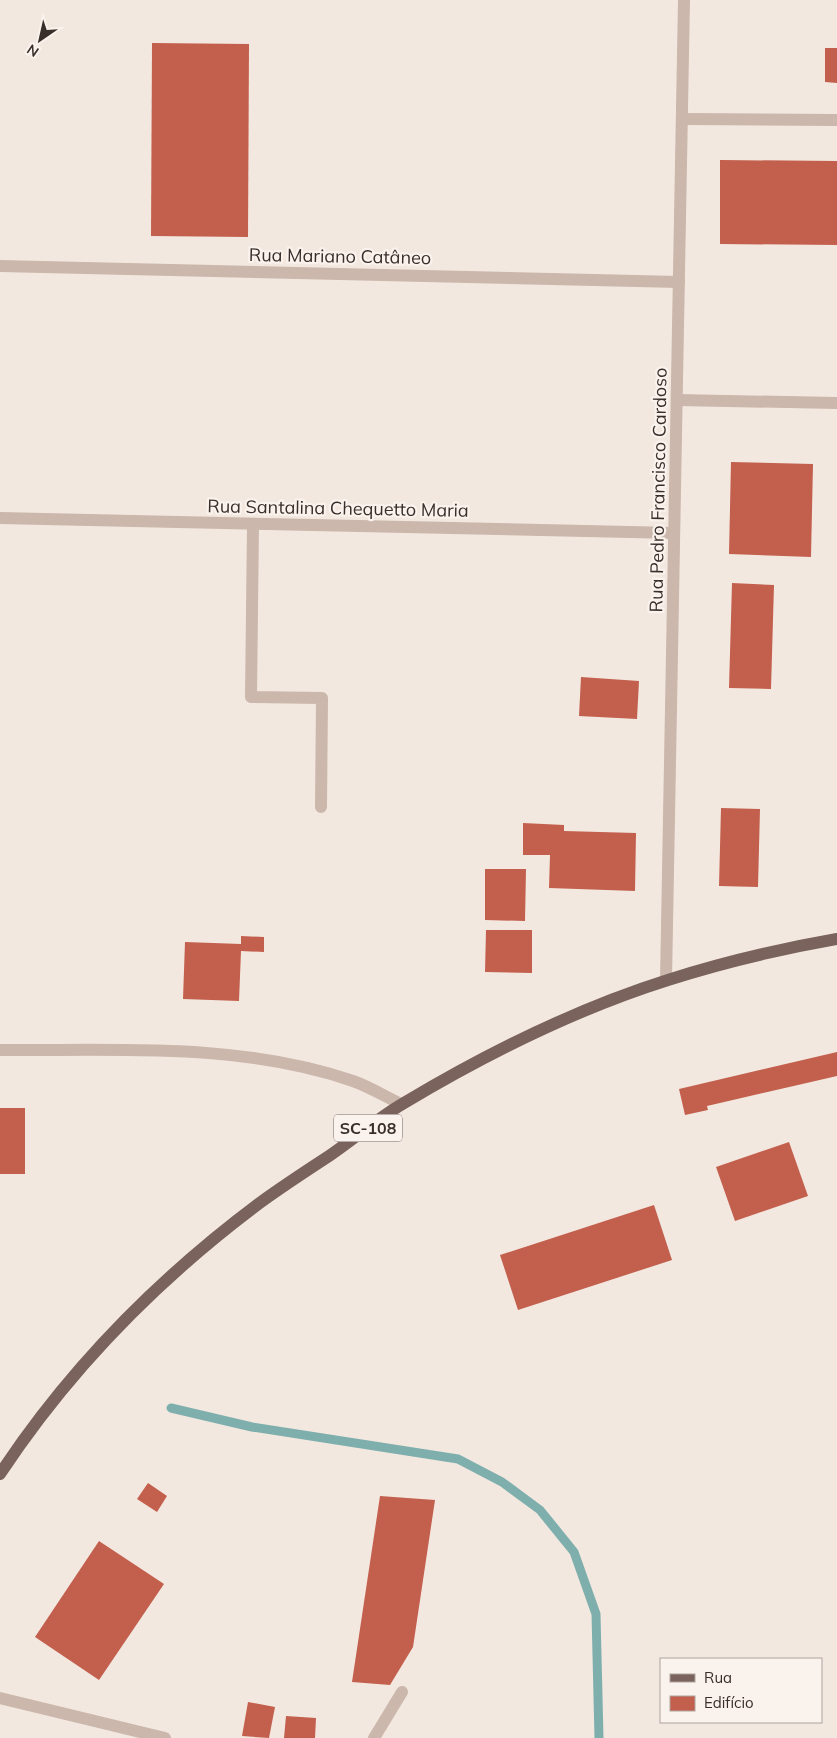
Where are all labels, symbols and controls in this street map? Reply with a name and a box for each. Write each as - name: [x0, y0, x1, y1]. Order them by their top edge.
- north arrow: [15, 15, 65, 65]
- text: N: [23, 40, 42, 61]
- street label: Rua Mariano Catâneo: [249, 243, 431, 269]
- street label: Rua Pedro Francisco Cardoso: [644, 367, 672, 613]
- street label: Rua Santalina Chequetto Maria: [207, 494, 469, 522]
- road number: SC-108: [334, 1114, 402, 1142]
- legend: [660, 1658, 822, 1723]
- text: Rua: [704, 1668, 732, 1687]
- text: Edifício: [704, 1693, 754, 1712]

